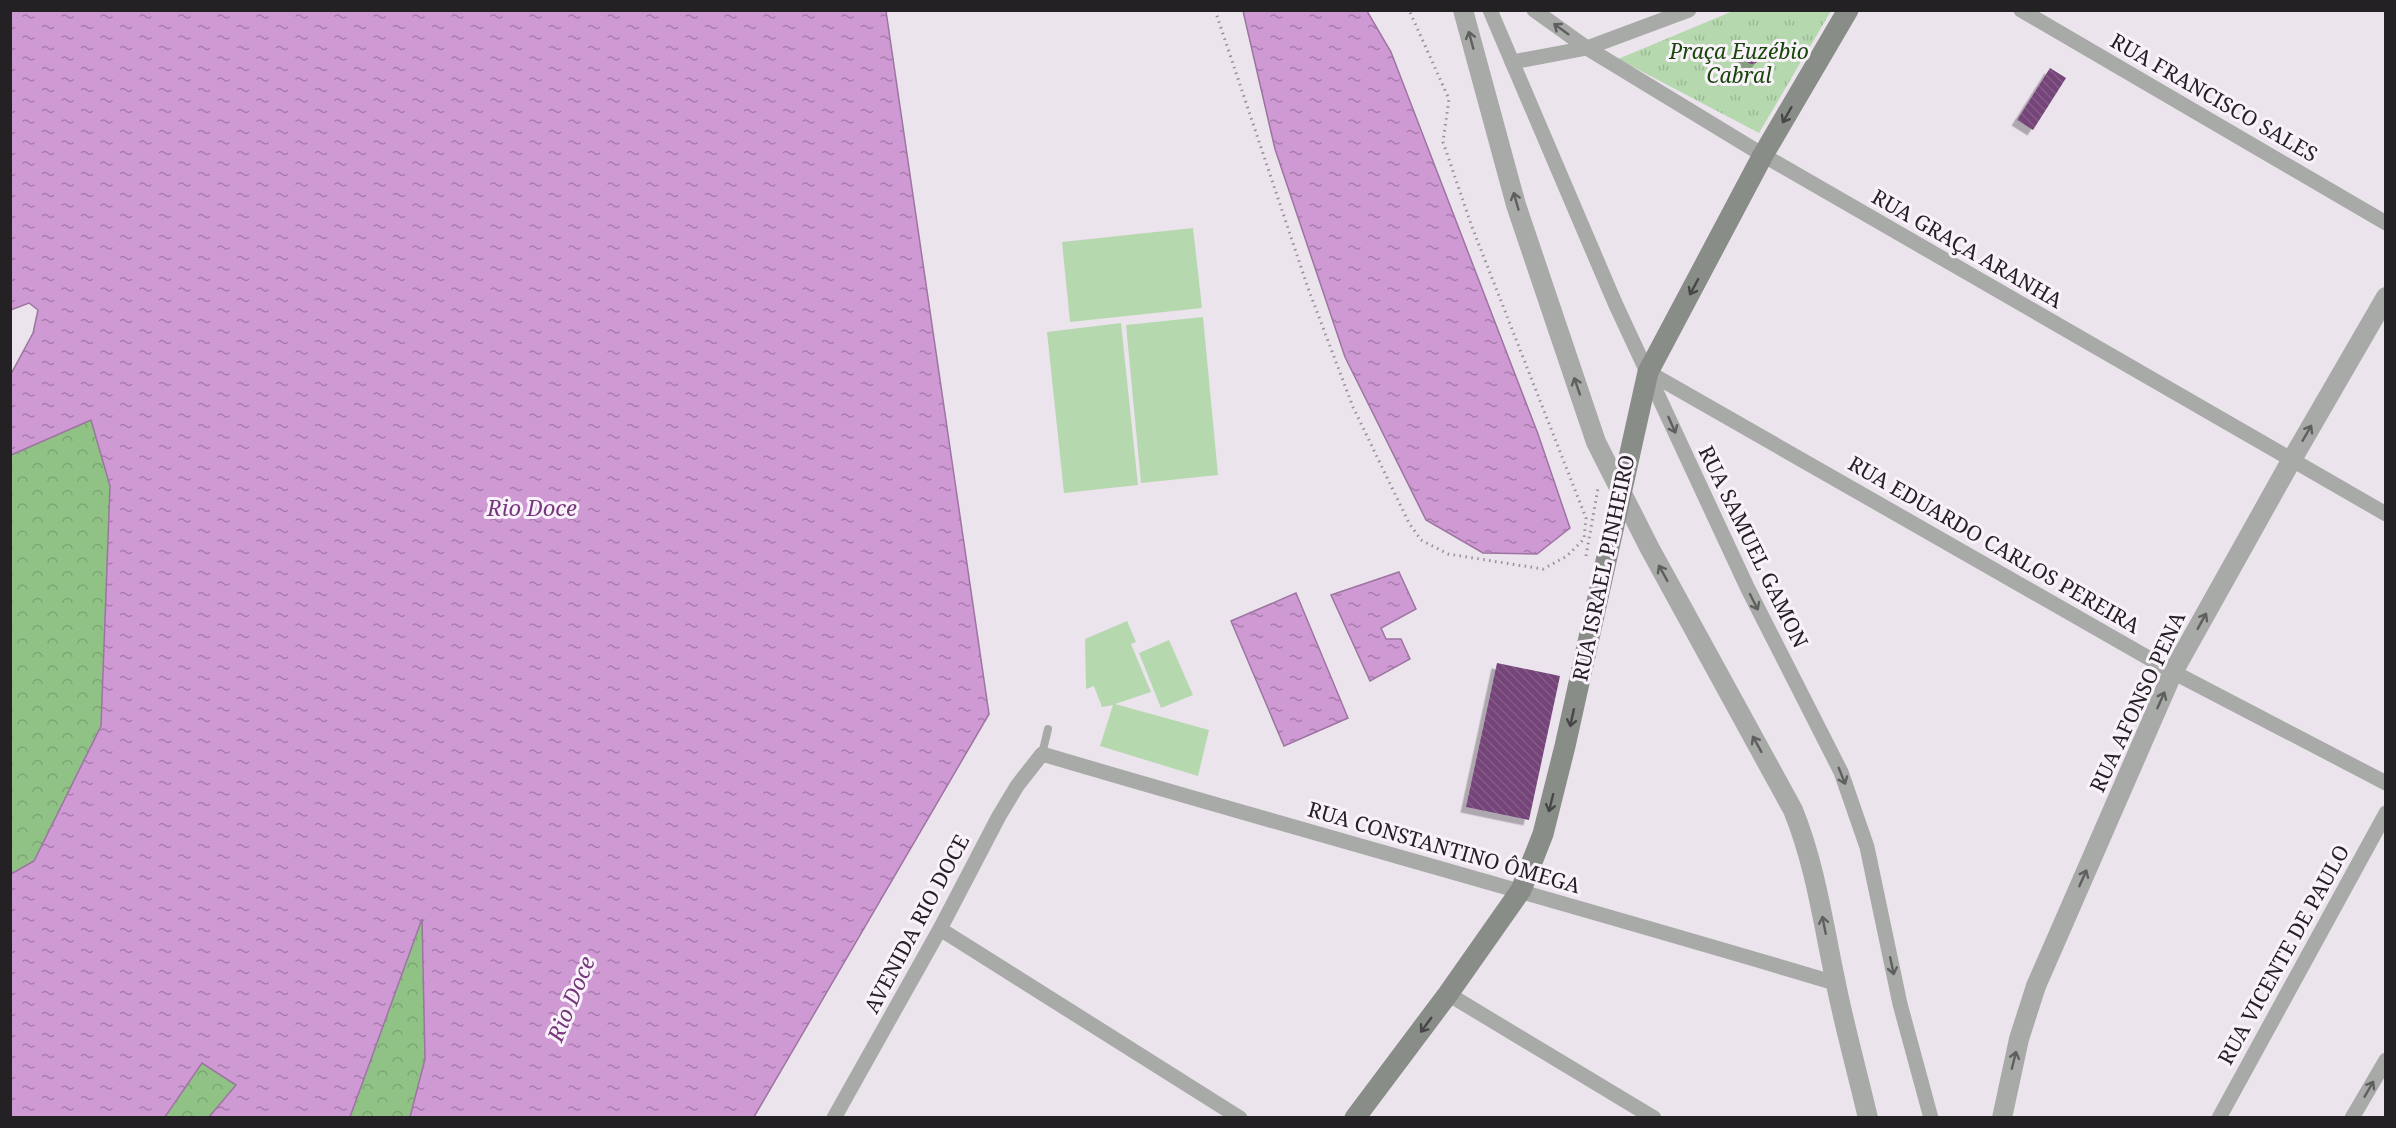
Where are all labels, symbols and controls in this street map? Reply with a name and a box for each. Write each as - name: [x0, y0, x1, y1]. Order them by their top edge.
- one-way arrow: [1553, 23, 1569, 36]
- street label: RUA FRANCISCO SALES: [2106, 26, 2323, 168]
- one-way arrow: [1465, 30, 1477, 49]
- park label: Praça Euzébio Cabral: [1668, 37, 1809, 89]
- one-way arrow: [1780, 106, 1792, 123]
- street label: RUA GRAÇA ARANHA: [1867, 182, 2068, 314]
- one-way arrow: [1510, 192, 1521, 211]
- one-way arrow: [1687, 277, 1699, 295]
- one-way arrow: [1571, 377, 1582, 396]
- one-way arrow: [1666, 416, 1678, 434]
- one-way arrow: [2302, 424, 2313, 442]
- street label: RUA SAMUEL GAMON: [1693, 441, 1815, 652]
- street label: RUA EDUARDO CARLOS PEREIRA: [1844, 449, 2146, 639]
- street label: RUA ISRAEL PINHEIRO: [1565, 452, 1641, 683]
- water label: Rio Doce: [486, 492, 577, 522]
- one-way arrow: [1657, 565, 1669, 582]
- one-way arrow: [1749, 593, 1761, 611]
- street label: RUA AFONSO PENA: [2083, 607, 2191, 796]
- one-way arrow: [2196, 613, 2208, 630]
- one-way arrow: [2156, 691, 2167, 709]
- one-way arrow: [1565, 708, 1577, 727]
- one-way arrow: [1751, 736, 1763, 753]
- one-way arrow: [1837, 767, 1848, 785]
- one-way arrow: [1544, 793, 1556, 812]
- street label: RUA CONSTANTINO ÔMEGA: [1305, 795, 1584, 899]
- street label: AVENIDA RIO DOCE: [857, 829, 975, 1018]
- street label: RUA VICENTE DE PAULO: [2211, 840, 2355, 1069]
- one-way arrow: [2078, 870, 2089, 888]
- one-way arrow: [1818, 916, 1829, 936]
- water label: Rio Doce: [539, 951, 601, 1047]
- one-way arrow: [1887, 956, 1898, 975]
- one-way arrow: [1419, 1017, 1432, 1033]
- one-way arrow: [2009, 1051, 2021, 1070]
- one-way arrow: [2363, 1081, 2375, 1098]

